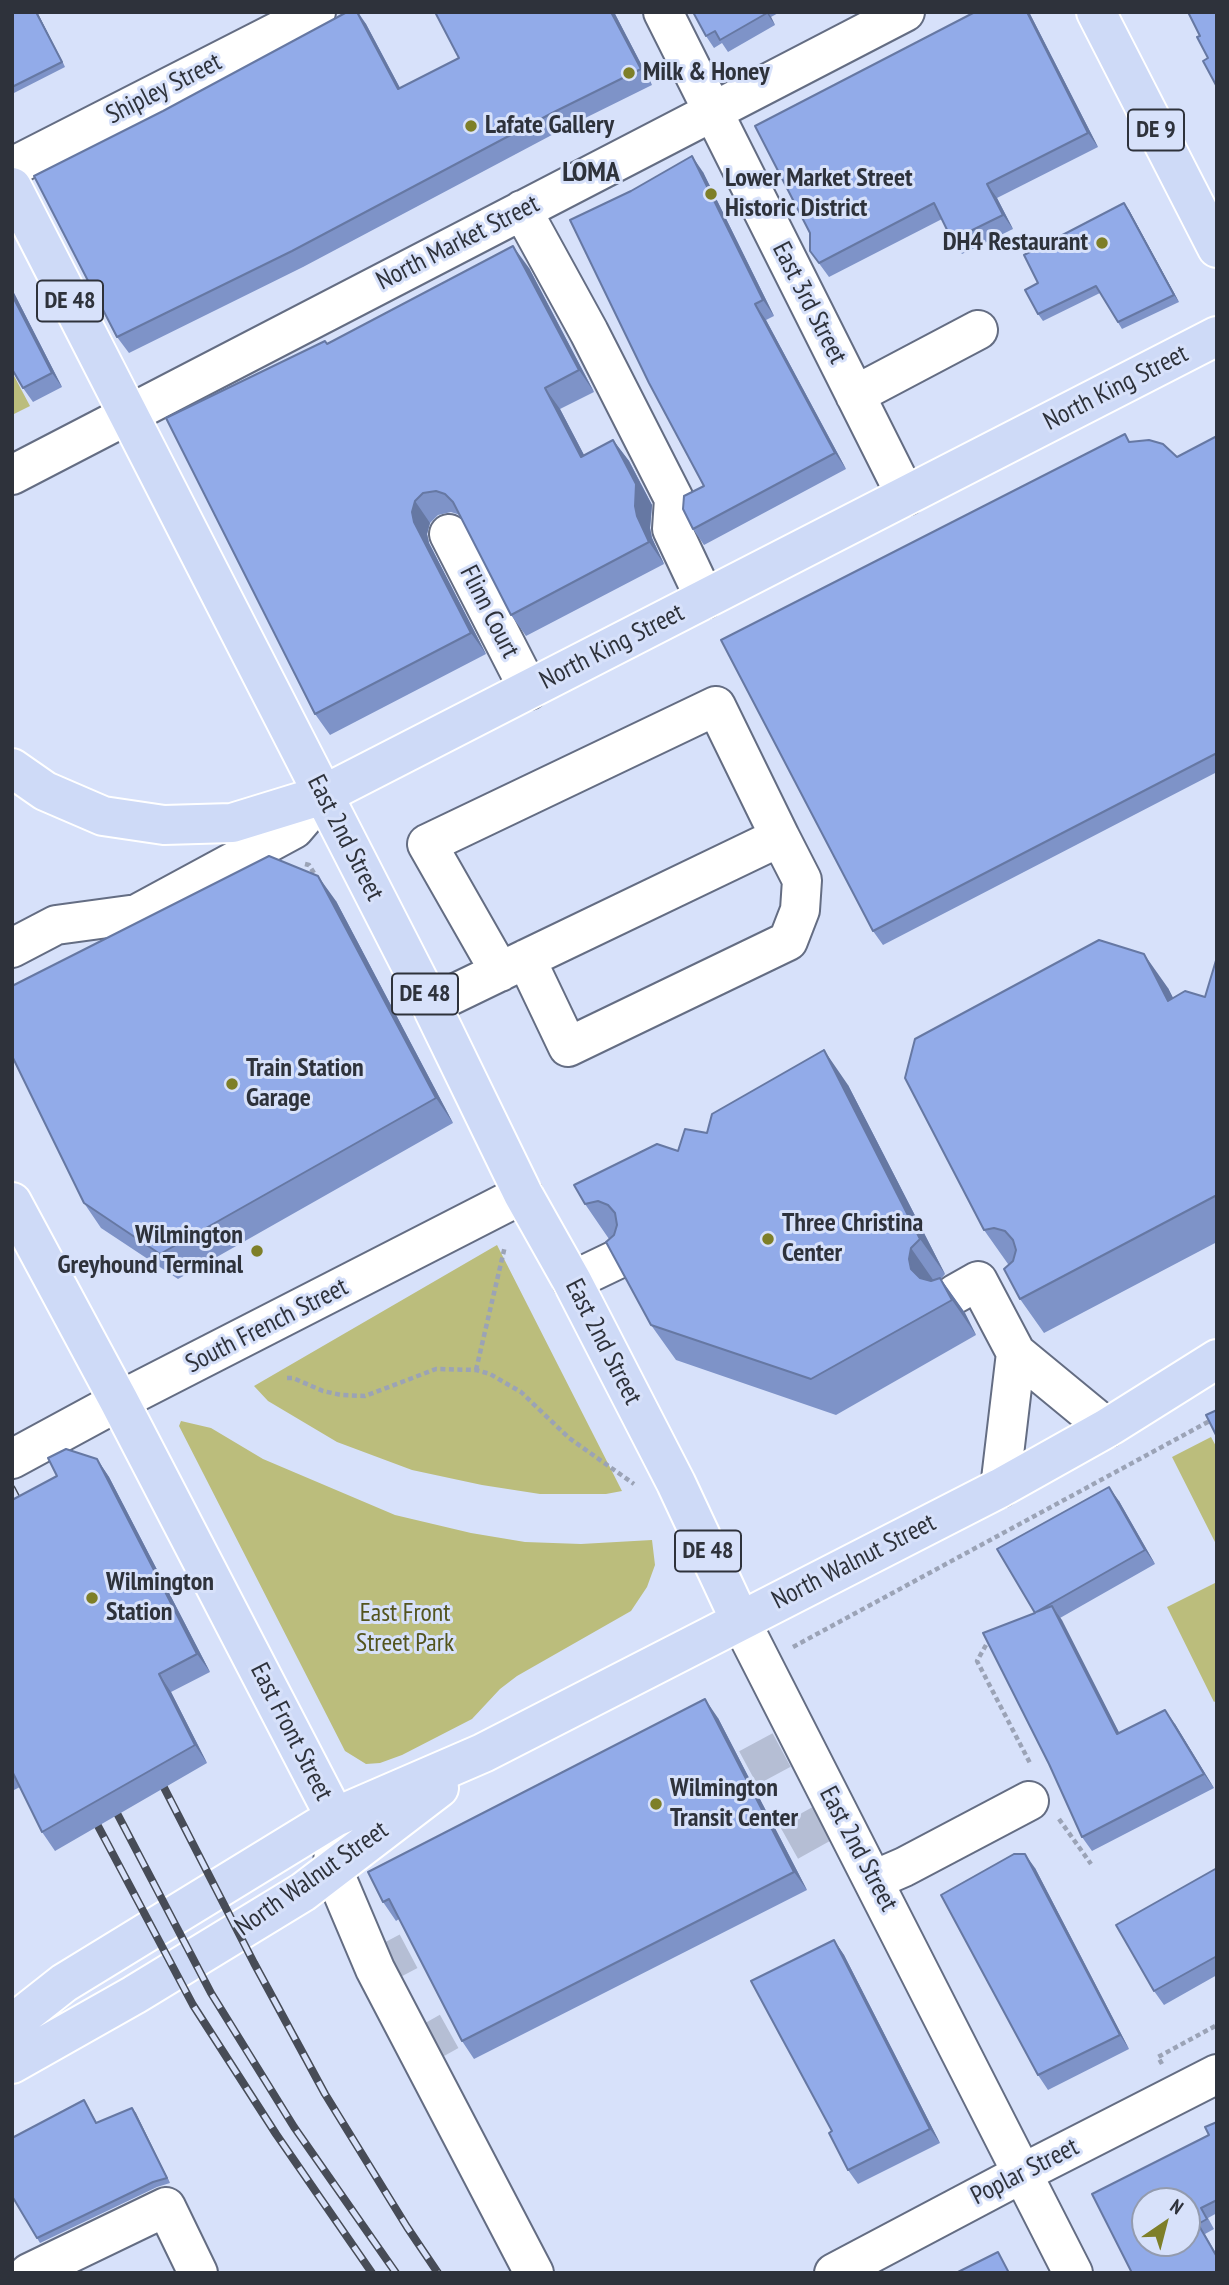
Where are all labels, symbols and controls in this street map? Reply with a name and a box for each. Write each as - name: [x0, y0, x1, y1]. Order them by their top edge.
- street label: Shipley Street: [101, 47, 227, 131]
- place label: Milk & Honey: [643, 57, 770, 89]
- marker: Milk & Honey: [621, 65, 637, 81]
- place label: Lafate Gallery: [485, 110, 614, 142]
- road number: DE 9: [1128, 110, 1184, 150]
- marker: Lafate Gallery: [463, 118, 479, 134]
- district label: LOMA: [562, 156, 620, 190]
- place label: Lower Market Street Historic District: [725, 163, 913, 224]
- marker: Lower Market Street Historic District: [703, 186, 719, 202]
- street label: North Market Street: [372, 189, 544, 297]
- place label: DH4 Restaurant: [943, 227, 1088, 259]
- marker: DH4 Restaurant: [1094, 235, 1110, 251]
- street label: East 3rd Street: [765, 237, 853, 369]
- road number: DE 48: [37, 280, 103, 322]
- street label: North King Street: [1039, 338, 1193, 438]
- street label: Flinn Court: [453, 561, 525, 663]
- street label: North King Street: [535, 597, 689, 697]
- street label: East 2nd Street: [300, 770, 390, 906]
- road number: DE 48: [392, 974, 458, 1014]
- place label: Train Station Garage: [246, 1053, 364, 1114]
- marker: Train Station Garage: [224, 1076, 240, 1092]
- place label: Three Christina Center: [782, 1208, 923, 1270]
- place label: Wilmington Greyhound Terminal: [57, 1220, 243, 1282]
- marker: Three Christina Center: [760, 1231, 776, 1247]
- marker: Wilmington Greyhound Terminal: [249, 1243, 265, 1259]
- street label: South French Street: [181, 1272, 353, 1380]
- street label: East 2nd Street: [558, 1274, 648, 1410]
- street label: North Walnut Street: [767, 1507, 941, 1617]
- road number: DE 48: [675, 1531, 741, 1572]
- place label: Wilmington Station: [106, 1567, 214, 1628]
- marker: Wilmington Station: [84, 1590, 100, 1606]
- park label: East Front Street Park: [356, 1598, 454, 1660]
- street label: East Front Street: [243, 1658, 339, 1806]
- place label: Wilmington Transit Center: [670, 1773, 798, 1834]
- street label: East 2nd Street: [812, 1781, 904, 1917]
- marker: Wilmington Transit Center: [648, 1796, 664, 1812]
- street label: North Walnut Street: [230, 1815, 394, 1943]
- street label: Poplar Street: [966, 2132, 1084, 2212]
- north arrow: [1131, 2187, 1201, 2257]
- text: N: [1166, 2194, 1188, 2219]

